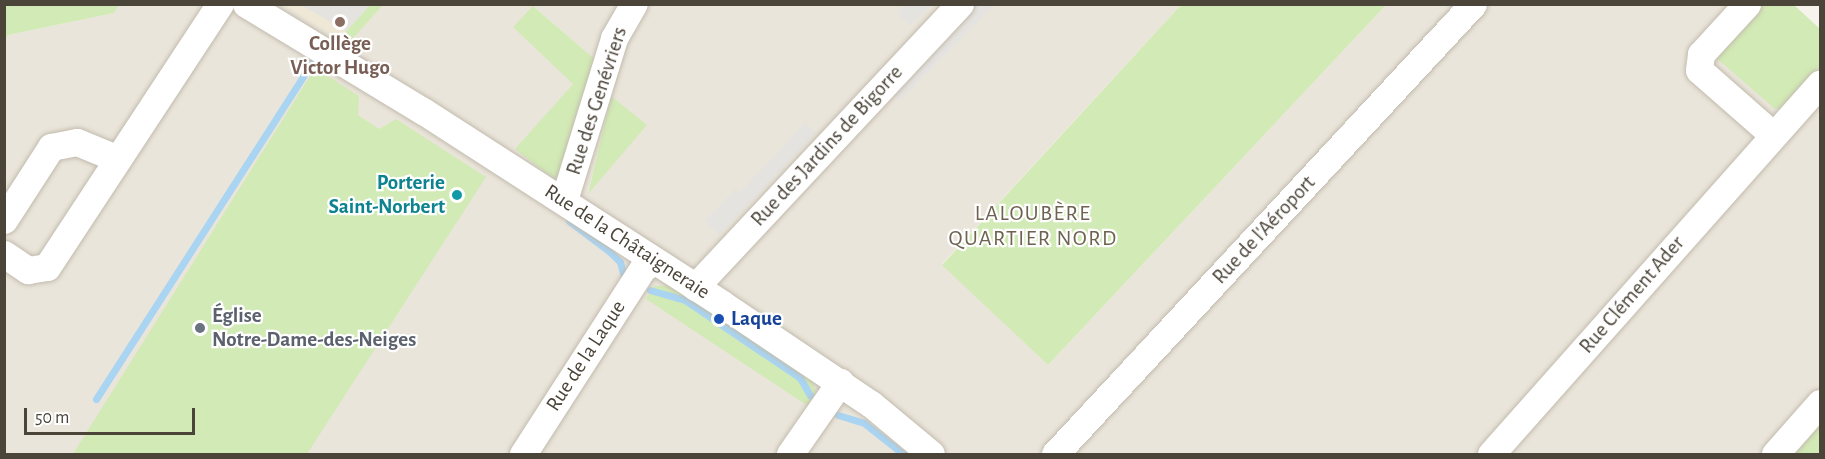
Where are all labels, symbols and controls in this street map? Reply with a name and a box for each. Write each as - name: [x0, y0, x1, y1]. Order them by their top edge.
- marker: Collège Victor Hugo: [333, 15, 347, 29]
- street label: Rue des Genévriers: [561, 24, 633, 178]
- place label: Collège Victor Hugo: [290, 31, 390, 81]
- street label: Rue des Jardins de Bigorre: [746, 60, 908, 232]
- place label: Porterie Saint-Norbert: [329, 170, 445, 220]
- street label: Rue de l'Aéroport: [1207, 170, 1321, 290]
- street label: Rue de la Châtaigneraie: [540, 179, 714, 305]
- marker: Porterie Saint-Norbert: [450, 188, 464, 202]
- district label: LALOUBÈRE QUARTIER NORD: [948, 200, 1118, 252]
- street label: Rue Clément Ader: [1574, 231, 1690, 359]
- street label: Rue de la Laque: [541, 296, 631, 416]
- place label: Église Notre-Dame-des-Neiges: [212, 303, 416, 353]
- place label: Laque: [731, 306, 782, 332]
- marker: Laque: [712, 312, 726, 326]
- marker: Église Notre-Dame-des-Neiges: [193, 321, 207, 335]
- scale bar: [27, 396, 198, 434]
- text: 50 m: [35, 409, 69, 427]

